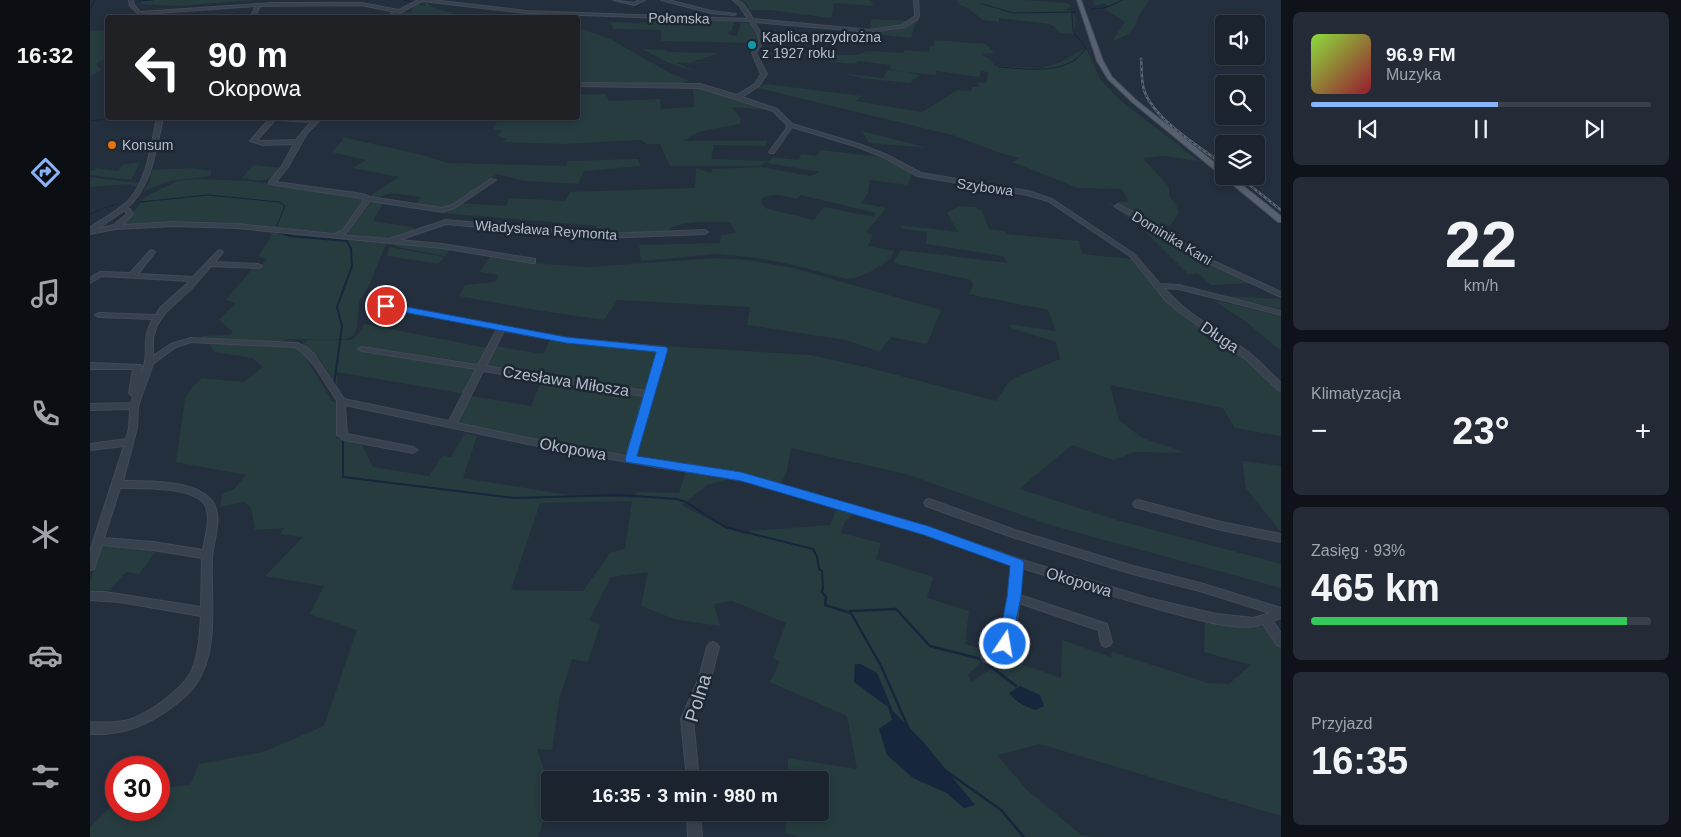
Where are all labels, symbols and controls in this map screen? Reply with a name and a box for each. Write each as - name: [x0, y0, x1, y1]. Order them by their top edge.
- street label: Połomska: [648, 9, 710, 27]
- map controls: [1215, 15, 1265, 185]
- button: sound: [1215, 15, 1265, 65]
- place label: Kaplica przydrożna z 1927 roku: [762, 29, 881, 61]
- icon: left: [125, 35, 190, 100]
- text: 90 m: [208, 35, 288, 74]
- marker: Kaplica przydrożna z 1927 roku: [746, 39, 758, 51]
- text: 16:32: [17, 43, 73, 68]
- text: 96.9 FM: [1386, 44, 1456, 65]
- text: Muzyka: [1386, 66, 1441, 83]
- button: search: [1215, 75, 1265, 125]
- text: Okopowa: [208, 76, 301, 101]
- icon: previous: [1354, 115, 1382, 143]
- icon: pause: [1467, 115, 1495, 143]
- icon: next: [1580, 115, 1608, 143]
- button: layers: [1215, 135, 1265, 185]
- place label: Konsum: [122, 137, 173, 153]
- marker: Konsum: [106, 139, 118, 151]
- icon: directions: [28, 155, 63, 190]
- street label: Szybowa: [956, 175, 1014, 199]
- street label: Dominika Kani: [1129, 208, 1215, 268]
- text: 22: [1445, 208, 1517, 281]
- street label: Władysława Reymonta: [474, 217, 618, 243]
- icon: music: [28, 276, 63, 311]
- text: km/h: [1464, 277, 1498, 294]
- pin: [365, 285, 407, 327]
- icon: arrive: [372, 292, 400, 320]
- street label: Długa: [1198, 318, 1242, 356]
- street label: Czesława Miłosza: [501, 363, 631, 399]
- text: Klimatyzacja: [1311, 385, 1401, 402]
- icon: phone: [28, 396, 63, 431]
- text: 23°: [1452, 410, 1510, 452]
- text: −: [1311, 415, 1327, 446]
- text: +: [1635, 415, 1651, 446]
- street label: Okopowa: [538, 435, 608, 463]
- icon: climate: [28, 517, 63, 552]
- text: Zasięg · 93%: [1311, 542, 1405, 559]
- street label: Okopowa: [1044, 564, 1114, 600]
- text: 465 km: [1311, 567, 1440, 609]
- position arrow: [978, 617, 1030, 669]
- icon: car: [28, 638, 63, 673]
- street label: Polna: [681, 671, 715, 724]
- text: Przyjazd: [1311, 715, 1372, 732]
- text: 16:35: [1311, 740, 1408, 782]
- speed limit sign: 30: [105, 756, 170, 821]
- icon: filters: [28, 759, 63, 794]
- text: 16:35 · 3 min · 980 m: [592, 785, 778, 806]

